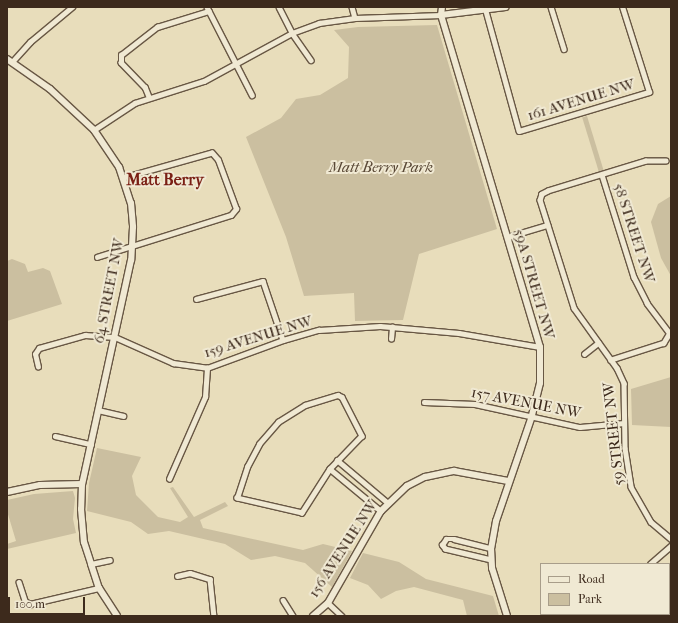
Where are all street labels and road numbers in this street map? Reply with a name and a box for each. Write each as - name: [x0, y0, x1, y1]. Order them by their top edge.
- street label: 161 AVENUE NW: [525, 75, 637, 125]
- street label: 58 STREET NW: [609, 181, 659, 285]
- street label: 59A STREET NW: [510, 227, 558, 341]
- street label: 64 STREET NW: [90, 237, 128, 345]
- street label: 159 AVENUE NW: [202, 312, 314, 362]
- street label: 59 STREET NW: [600, 381, 628, 487]
- street label: 157 AVENUE NW: [470, 384, 582, 422]
- street label: 156 AVENUE NW: [305, 497, 381, 601]

